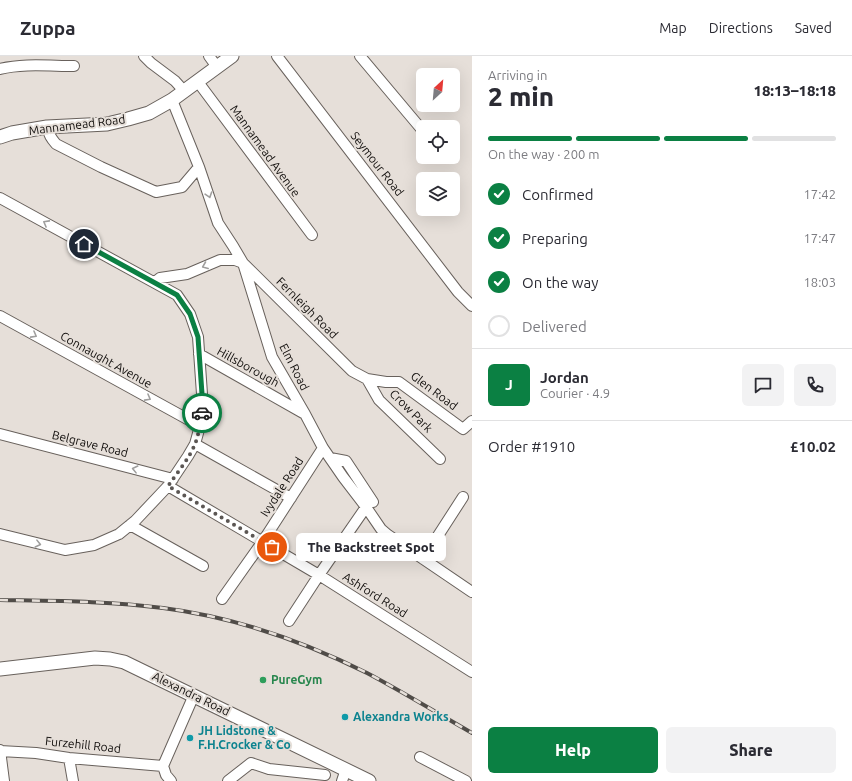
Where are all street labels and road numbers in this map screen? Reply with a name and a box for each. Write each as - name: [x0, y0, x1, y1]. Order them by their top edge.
- street label: Mannamead Avenue: [228, 102, 303, 199]
- street label: Mannamead Road: [28, 112, 126, 137]
- street label: Seymour Road: [348, 129, 406, 198]
- street label: Fernleigh Road: [274, 274, 341, 341]
- street label: Connaught Avenue: [58, 329, 154, 390]
- street label: Elm Road: [277, 341, 312, 392]
- street label: Hillsborough: [215, 344, 282, 389]
- street label: Glen Road: [408, 369, 460, 412]
- street label: Crow Park: [387, 387, 435, 435]
- street label: Belgrave Road: [51, 428, 129, 459]
- street label: Ivydale Road: [258, 455, 306, 519]
- street label: Ashford Road: [341, 570, 410, 620]
- street label: Alexandra Road: [150, 669, 232, 718]
- street label: Furzehill Road: [45, 734, 122, 755]

